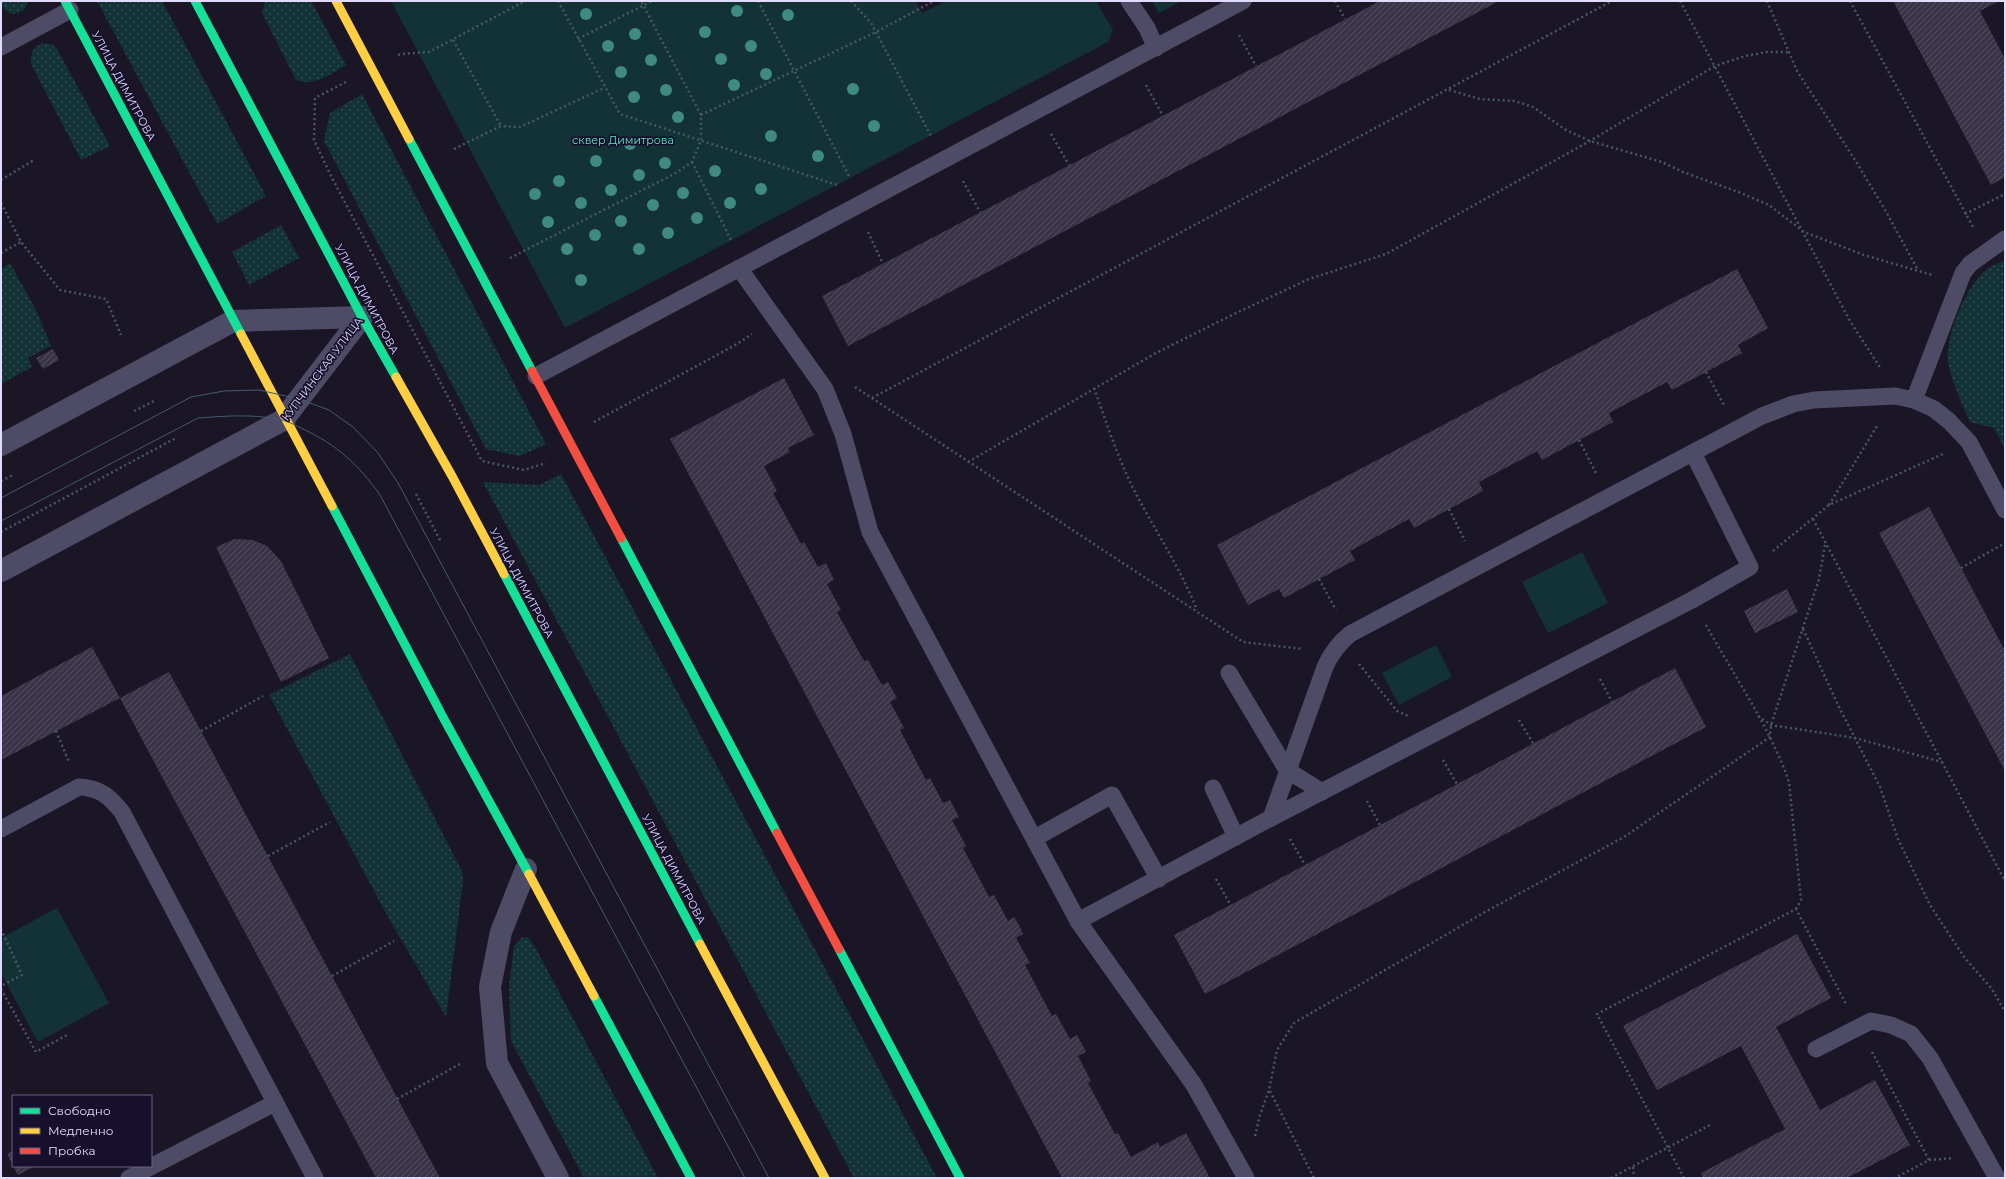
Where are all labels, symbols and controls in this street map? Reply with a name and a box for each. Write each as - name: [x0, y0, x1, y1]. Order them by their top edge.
- street label: УЛИЦА ДИМИТРОВА: [89, 29, 159, 144]
- park label: сквер Димитрова: [572, 133, 674, 147]
- street label: УЛИЦА ДИМИТРОВА: [332, 242, 402, 357]
- street label: КУПЧИНСКАЯ УЛИЦА: [278, 314, 366, 424]
- street label: УЛИЦА ДИМИТРОВА: [487, 526, 557, 641]
- street label: УЛИЦА ДИМИТРОВА: [639, 812, 709, 927]
- legend: [12, 1095, 152, 1167]
- text: Свободно: [48, 1103, 111, 1118]
- text: Медленно: [48, 1123, 114, 1138]
- text: Пробка: [48, 1143, 96, 1158]

